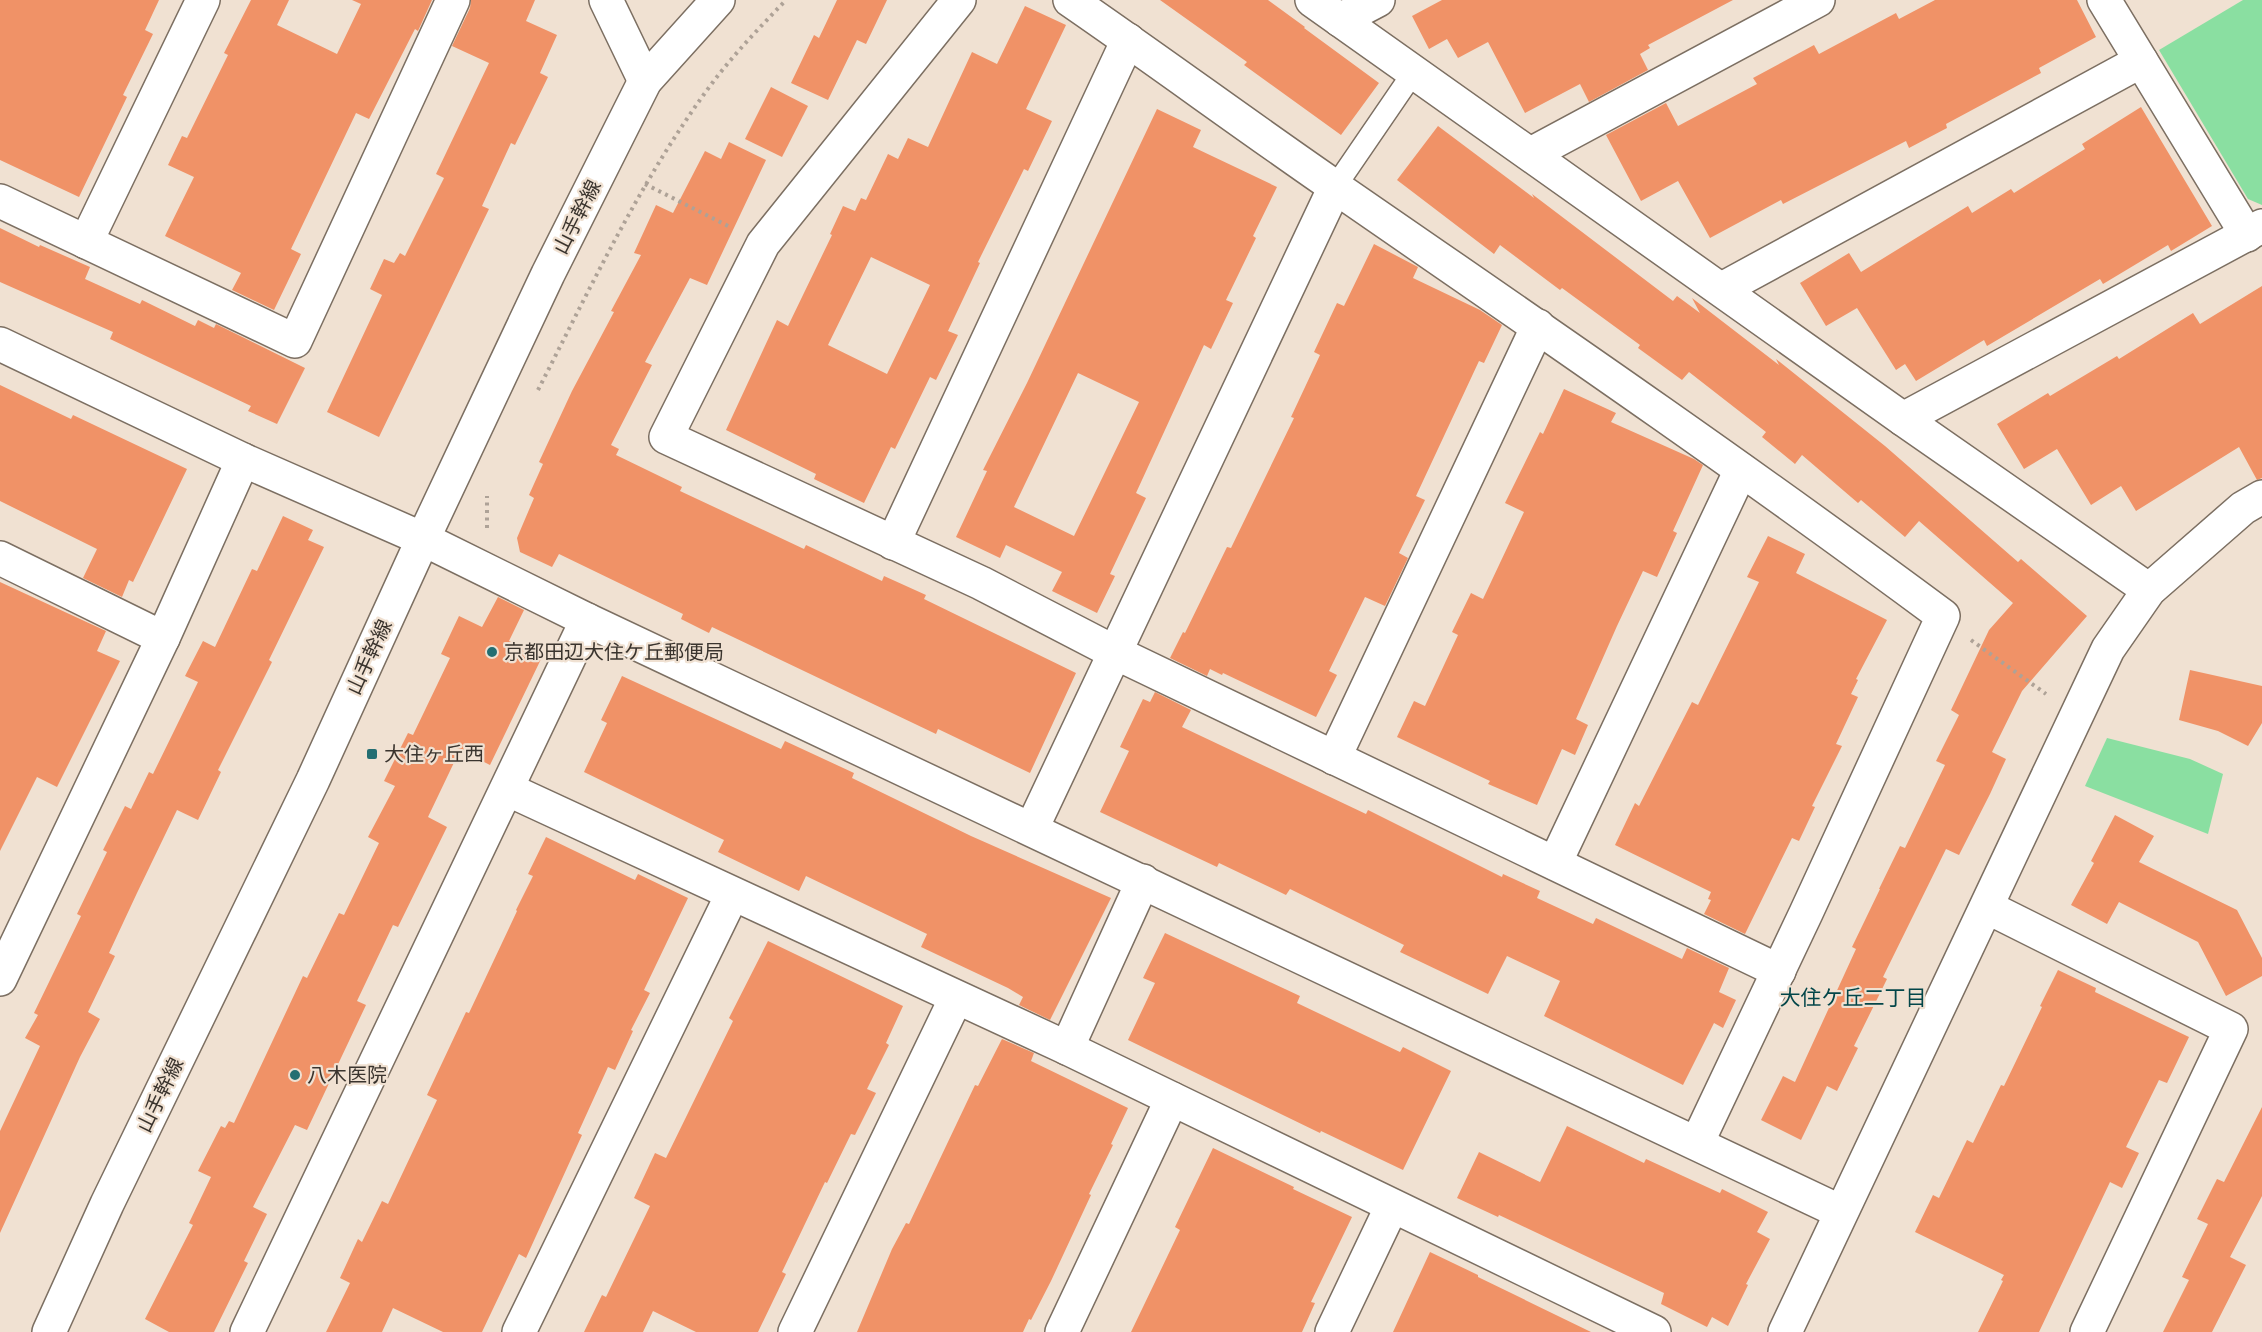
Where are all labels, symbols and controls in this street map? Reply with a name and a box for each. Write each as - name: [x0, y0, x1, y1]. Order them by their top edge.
- street label: 山手幹線: [547, 175, 607, 259]
- street label: 山手幹線: [340, 615, 398, 699]
- place label: 京都田辺大住ケ丘郵便局: [504, 639, 724, 665]
- marker: 京都田辺大住ケ丘郵便局: [485, 645, 499, 659]
- place label: 大住ヶ丘西: [384, 741, 484, 767]
- marker: 大住ヶ丘西: [365, 747, 379, 761]
- district label: 大住ケ丘二丁目: [1780, 984, 1927, 1012]
- street label: 山手幹線: [131, 1053, 189, 1137]
- place label: 八木医院: [307, 1062, 387, 1088]
- marker: 八木医院: [288, 1068, 302, 1082]

